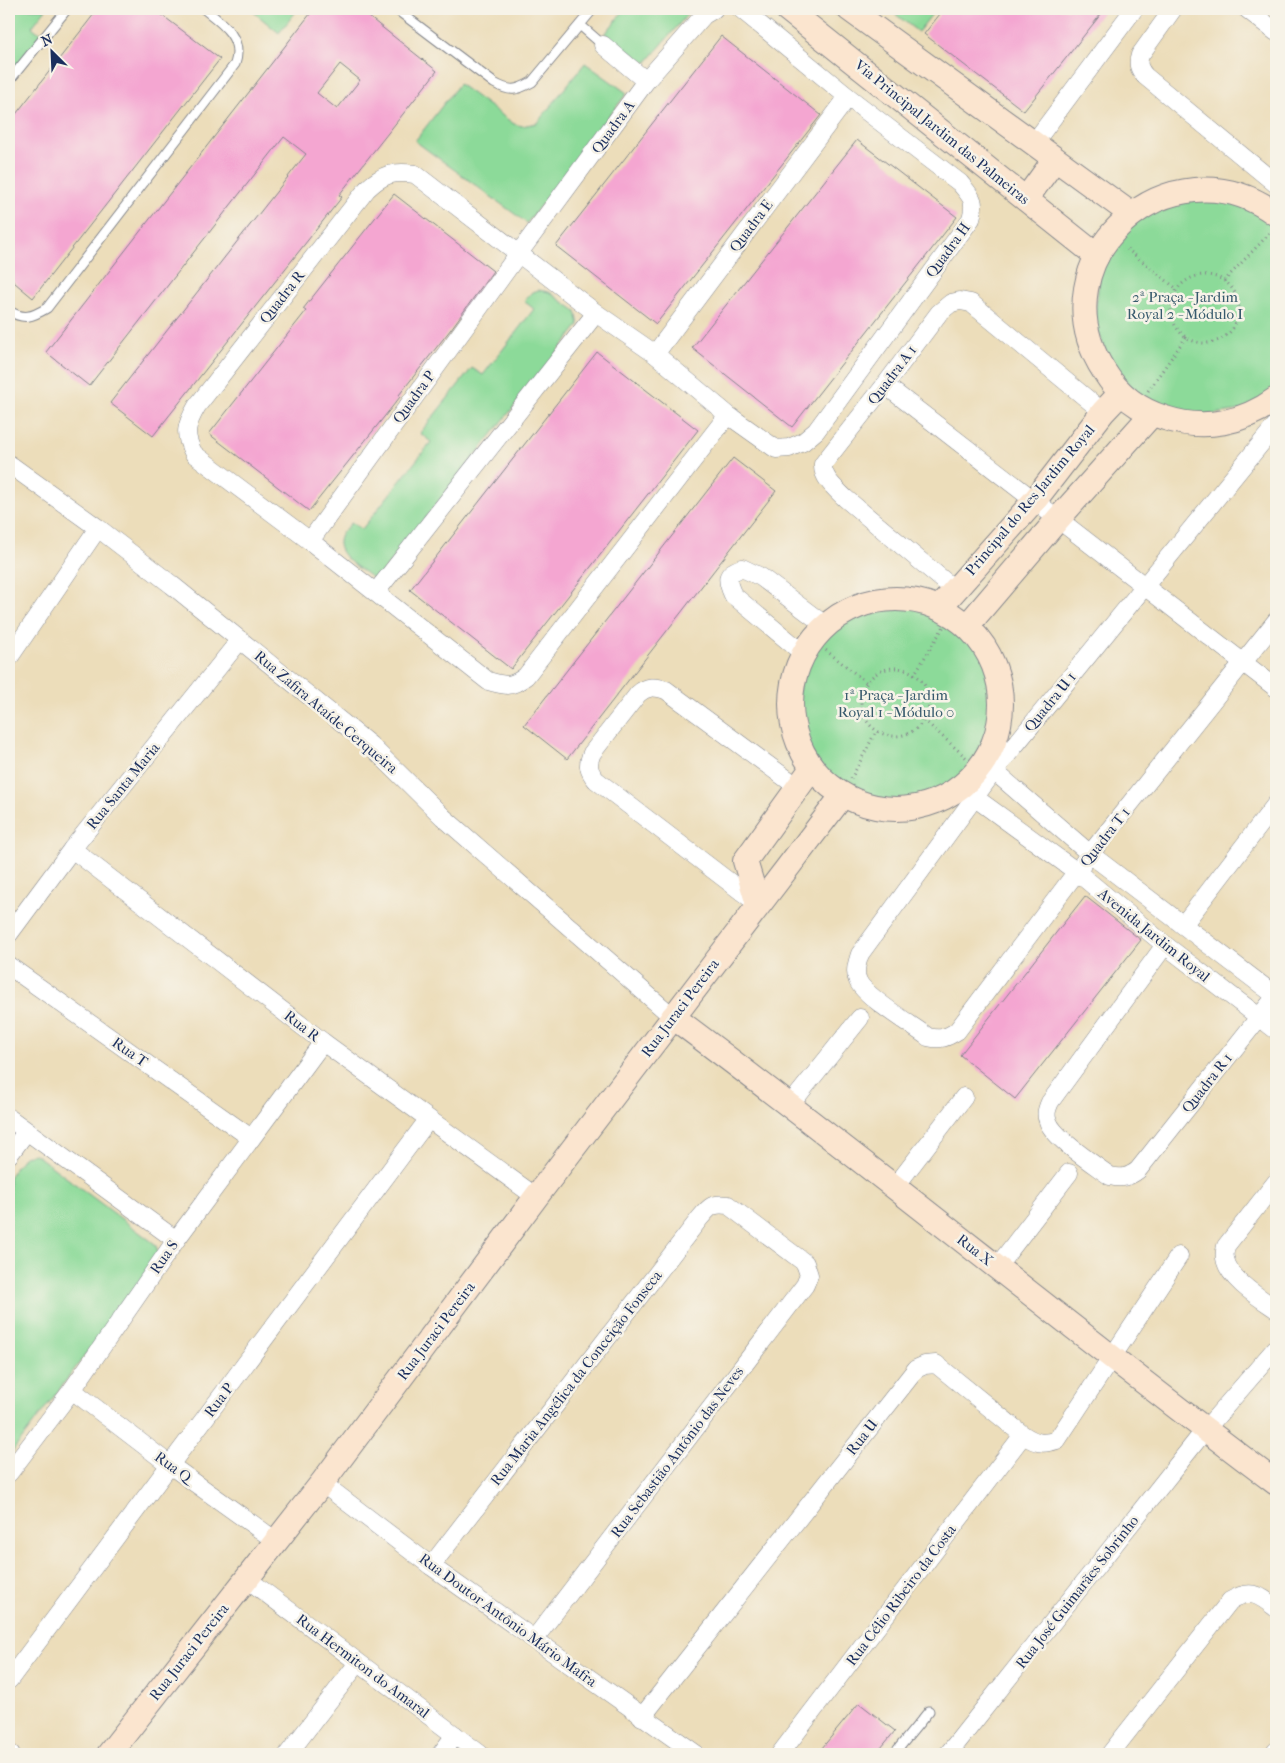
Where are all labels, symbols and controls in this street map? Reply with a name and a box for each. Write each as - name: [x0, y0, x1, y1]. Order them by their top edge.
- north arrow: [28, 28, 78, 78]
- text: N: [39, 31, 56, 51]
- street label: Via Principal Jardim das Palmeiras: [850, 55, 1034, 209]
- street label: Quadra A: [588, 97, 638, 157]
- street label: Quadra E: [725, 196, 777, 256]
- street label: Quadra H: [922, 219, 974, 281]
- street label: Quadra R: [256, 266, 309, 327]
- park label: 2ª Praça - Jardim Royal 2 - Módulo I: [1127, 288, 1243, 323]
- street label: Quadra A 1: [864, 342, 920, 408]
- street label: Quadra P: [389, 367, 439, 427]
- street label: Principal do Res Jardim Royal: [962, 421, 1098, 579]
- street label: Rua Zafira Ataíde Cerqueira: [251, 647, 402, 778]
- street label: Quadra U 1: [1020, 668, 1080, 736]
- park label: 1ª Praça - Jardim Royal 1 - Módulo 0: [838, 686, 954, 721]
- street label: Rua Santa Maria: [82, 738, 164, 833]
- street label: Quadra T 1: [1076, 804, 1134, 870]
- street label: Avenida Jardim Royal: [1094, 884, 1214, 986]
- street label: Rua Juraci Pereira: [637, 954, 723, 1061]
- street label: Rua R: [281, 1007, 324, 1046]
- street label: Rua T: [109, 1033, 152, 1071]
- street label: Quadra R 1: [1178, 1049, 1236, 1117]
- street label: Rua X: [953, 1230, 997, 1270]
- street label: Rua S: [146, 1236, 182, 1277]
- street label: Rua Maria Angélica da Conceição Fonseca: [486, 1266, 666, 1489]
- street label: Rua Juraci Pereira: [393, 1277, 479, 1384]
- street label: Rua Sebastião Antônio das Neves: [607, 1362, 748, 1541]
- street label: Rua P: [200, 1379, 238, 1421]
- street label: Rua U: [842, 1415, 882, 1459]
- street label: Rua Q: [151, 1448, 199, 1489]
- street label: Rua José Guimarães Sobrinho: [1012, 1512, 1143, 1672]
- street label: Rua Célio Ribeiro da Costa: [842, 1520, 961, 1669]
- street label: Rua Doutor Antônio Mário Mafra: [416, 1549, 601, 1691]
- street label: Rua Juraci Pereira: [145, 1599, 233, 1704]
- street label: Rua Hermiton do Amaral: [293, 1610, 433, 1722]

